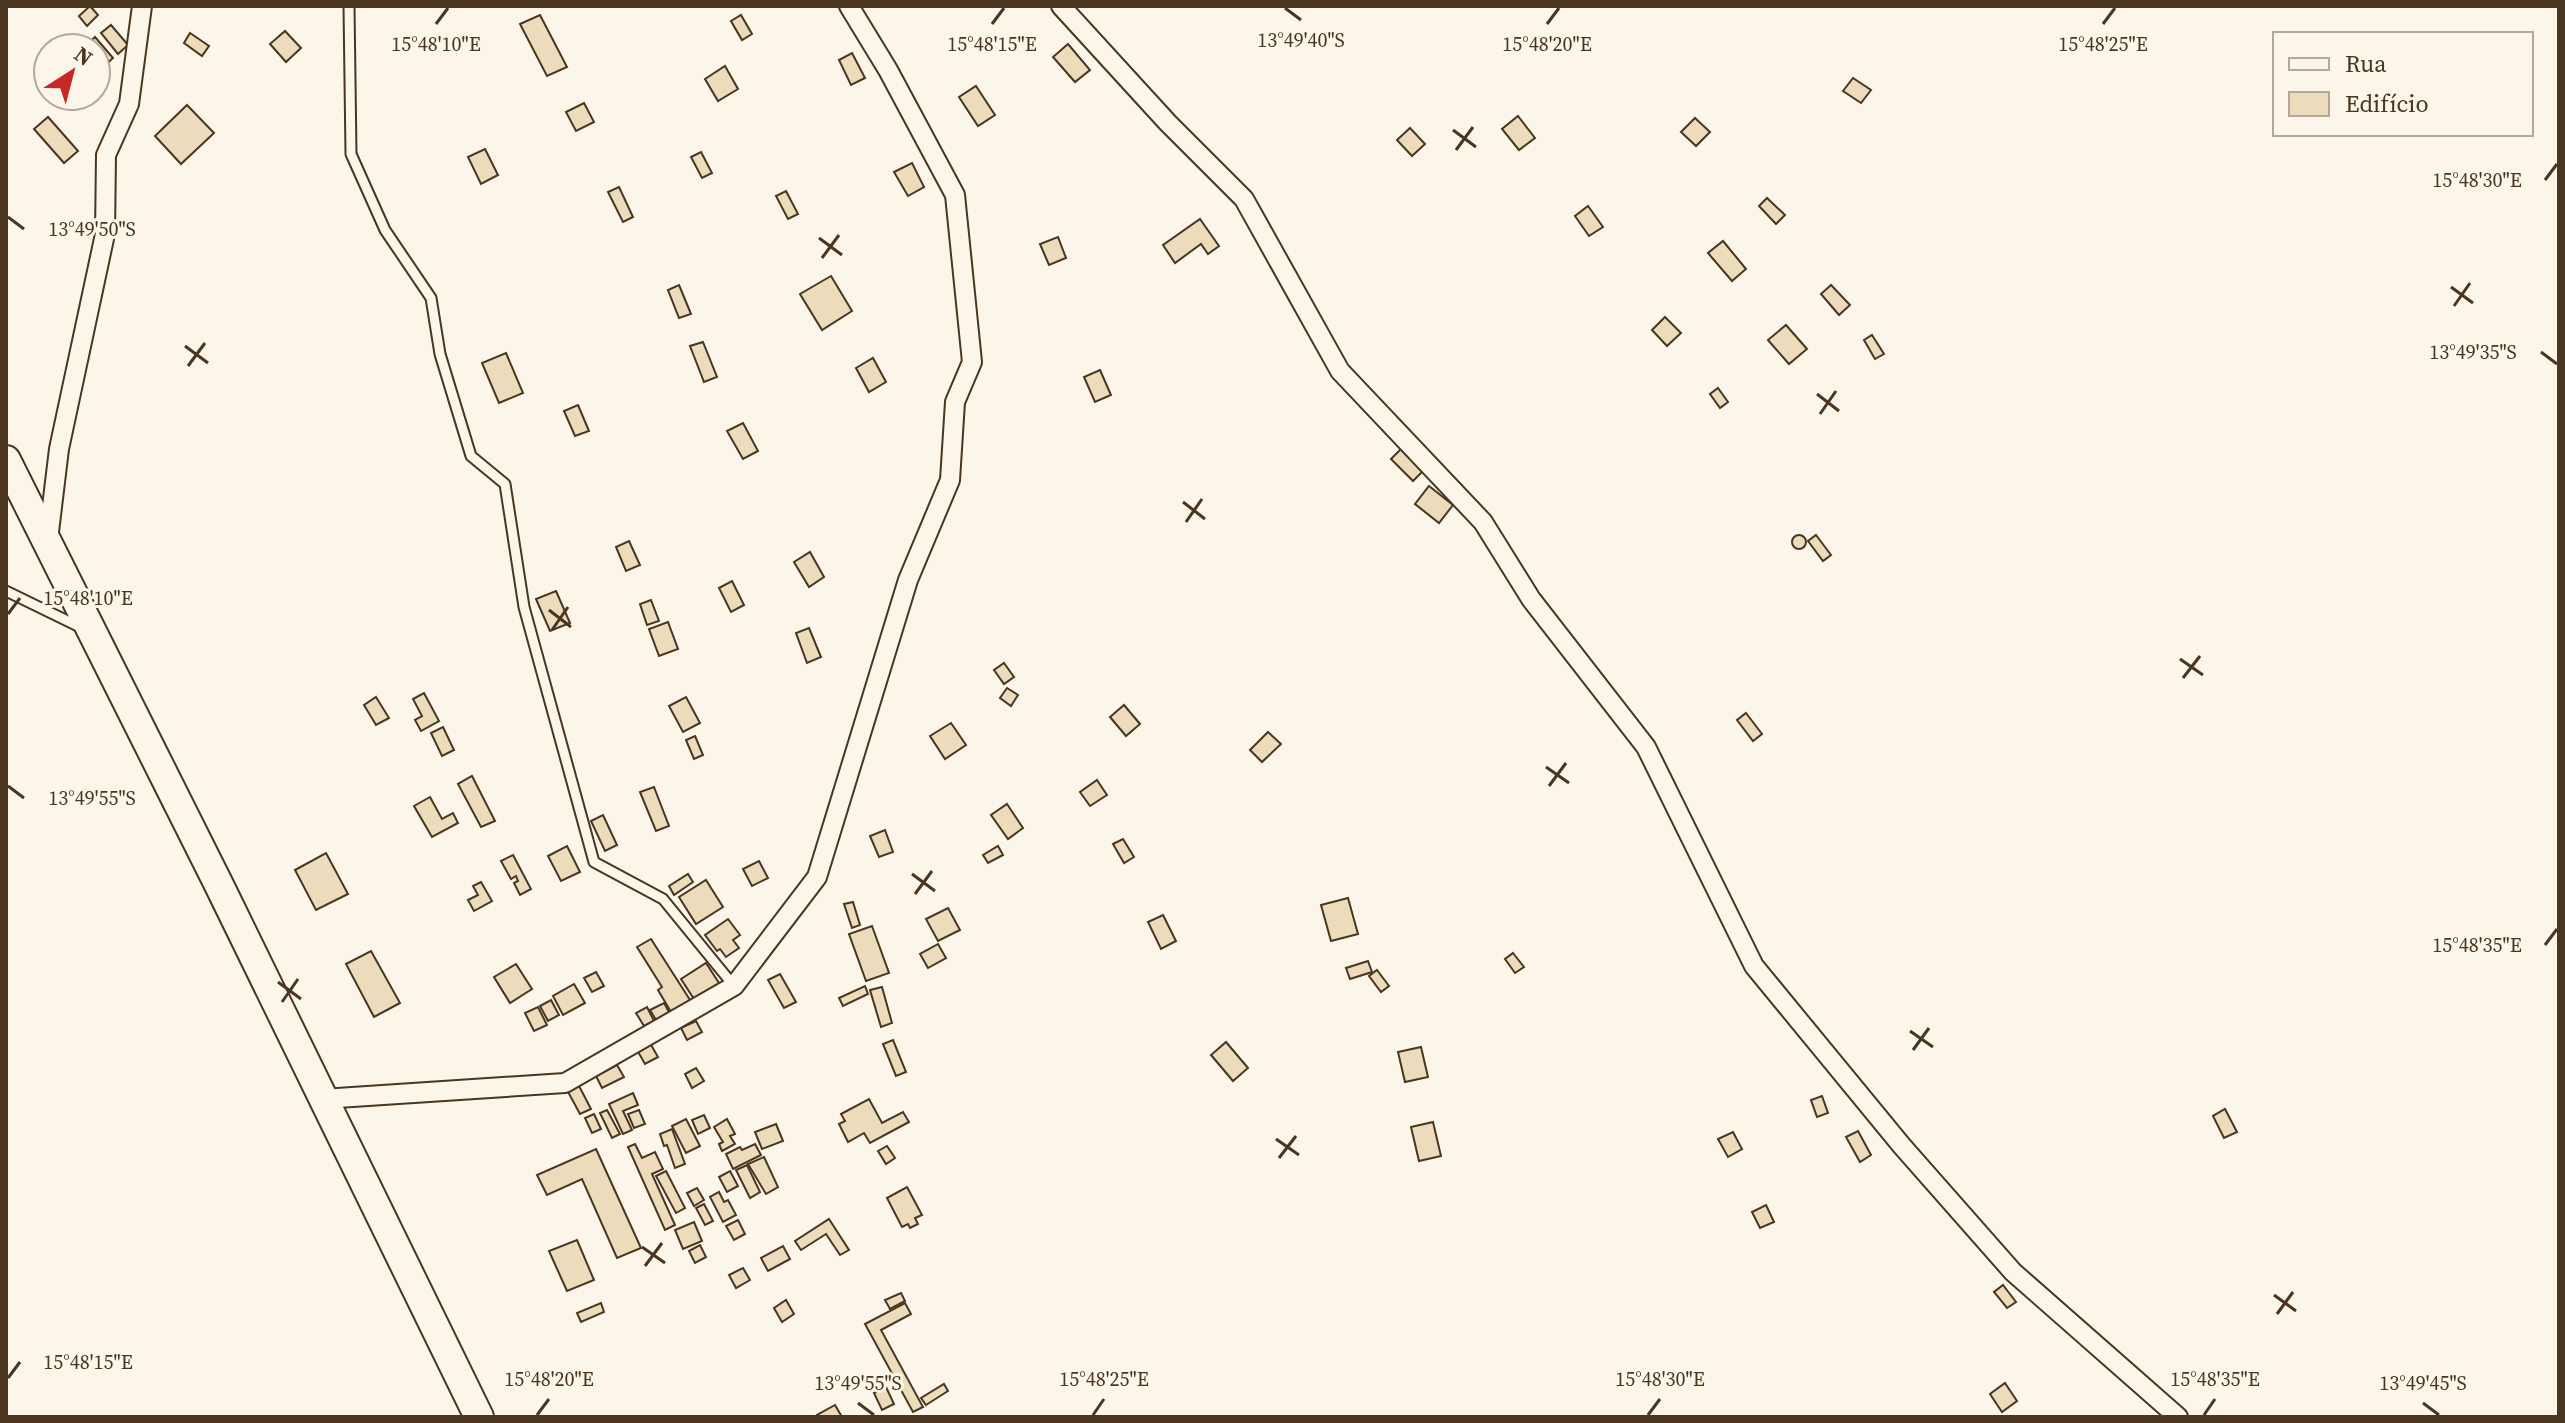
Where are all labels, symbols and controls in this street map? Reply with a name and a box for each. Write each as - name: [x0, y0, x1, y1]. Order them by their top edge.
- text: 13°49'40"S: [1257, 26, 1345, 54]
- text: 15°48'10"E: [391, 30, 481, 58]
- text: 15°48'15"E: [947, 30, 1037, 58]
- text: 15°48'20"E: [1502, 30, 1592, 58]
- text: 15°48'25"E: [2058, 30, 2148, 58]
- north arrow: [32, 32, 112, 112]
- legend: [2273, 32, 2533, 136]
- text: N: [68, 39, 99, 73]
- text: Rua: [2345, 47, 2387, 80]
- text: Edifício: [2345, 87, 2429, 120]
- text: 15°48'30"E: [2432, 166, 2522, 194]
- text: 13°49'50"S: [48, 215, 136, 243]
- text: 13°49'35"S: [2429, 338, 2517, 366]
- text: 15°48'10"E: [43, 584, 133, 612]
- text: 13°49'55"S: [48, 784, 136, 812]
- text: 15°48'35"E: [2432, 931, 2522, 959]
- text: 15°48'15"E: [43, 1348, 133, 1376]
- text: 15°48'20"E: [504, 1365, 594, 1393]
- text: 15°48'25"E: [1059, 1365, 1149, 1393]
- text: 15°48'30"E: [1615, 1365, 1705, 1393]
- text: 15°48'35"E: [2170, 1365, 2260, 1393]
- text: 13°49'55"S: [814, 1369, 902, 1397]
- text: 13°49'45"S: [2379, 1369, 2467, 1397]

